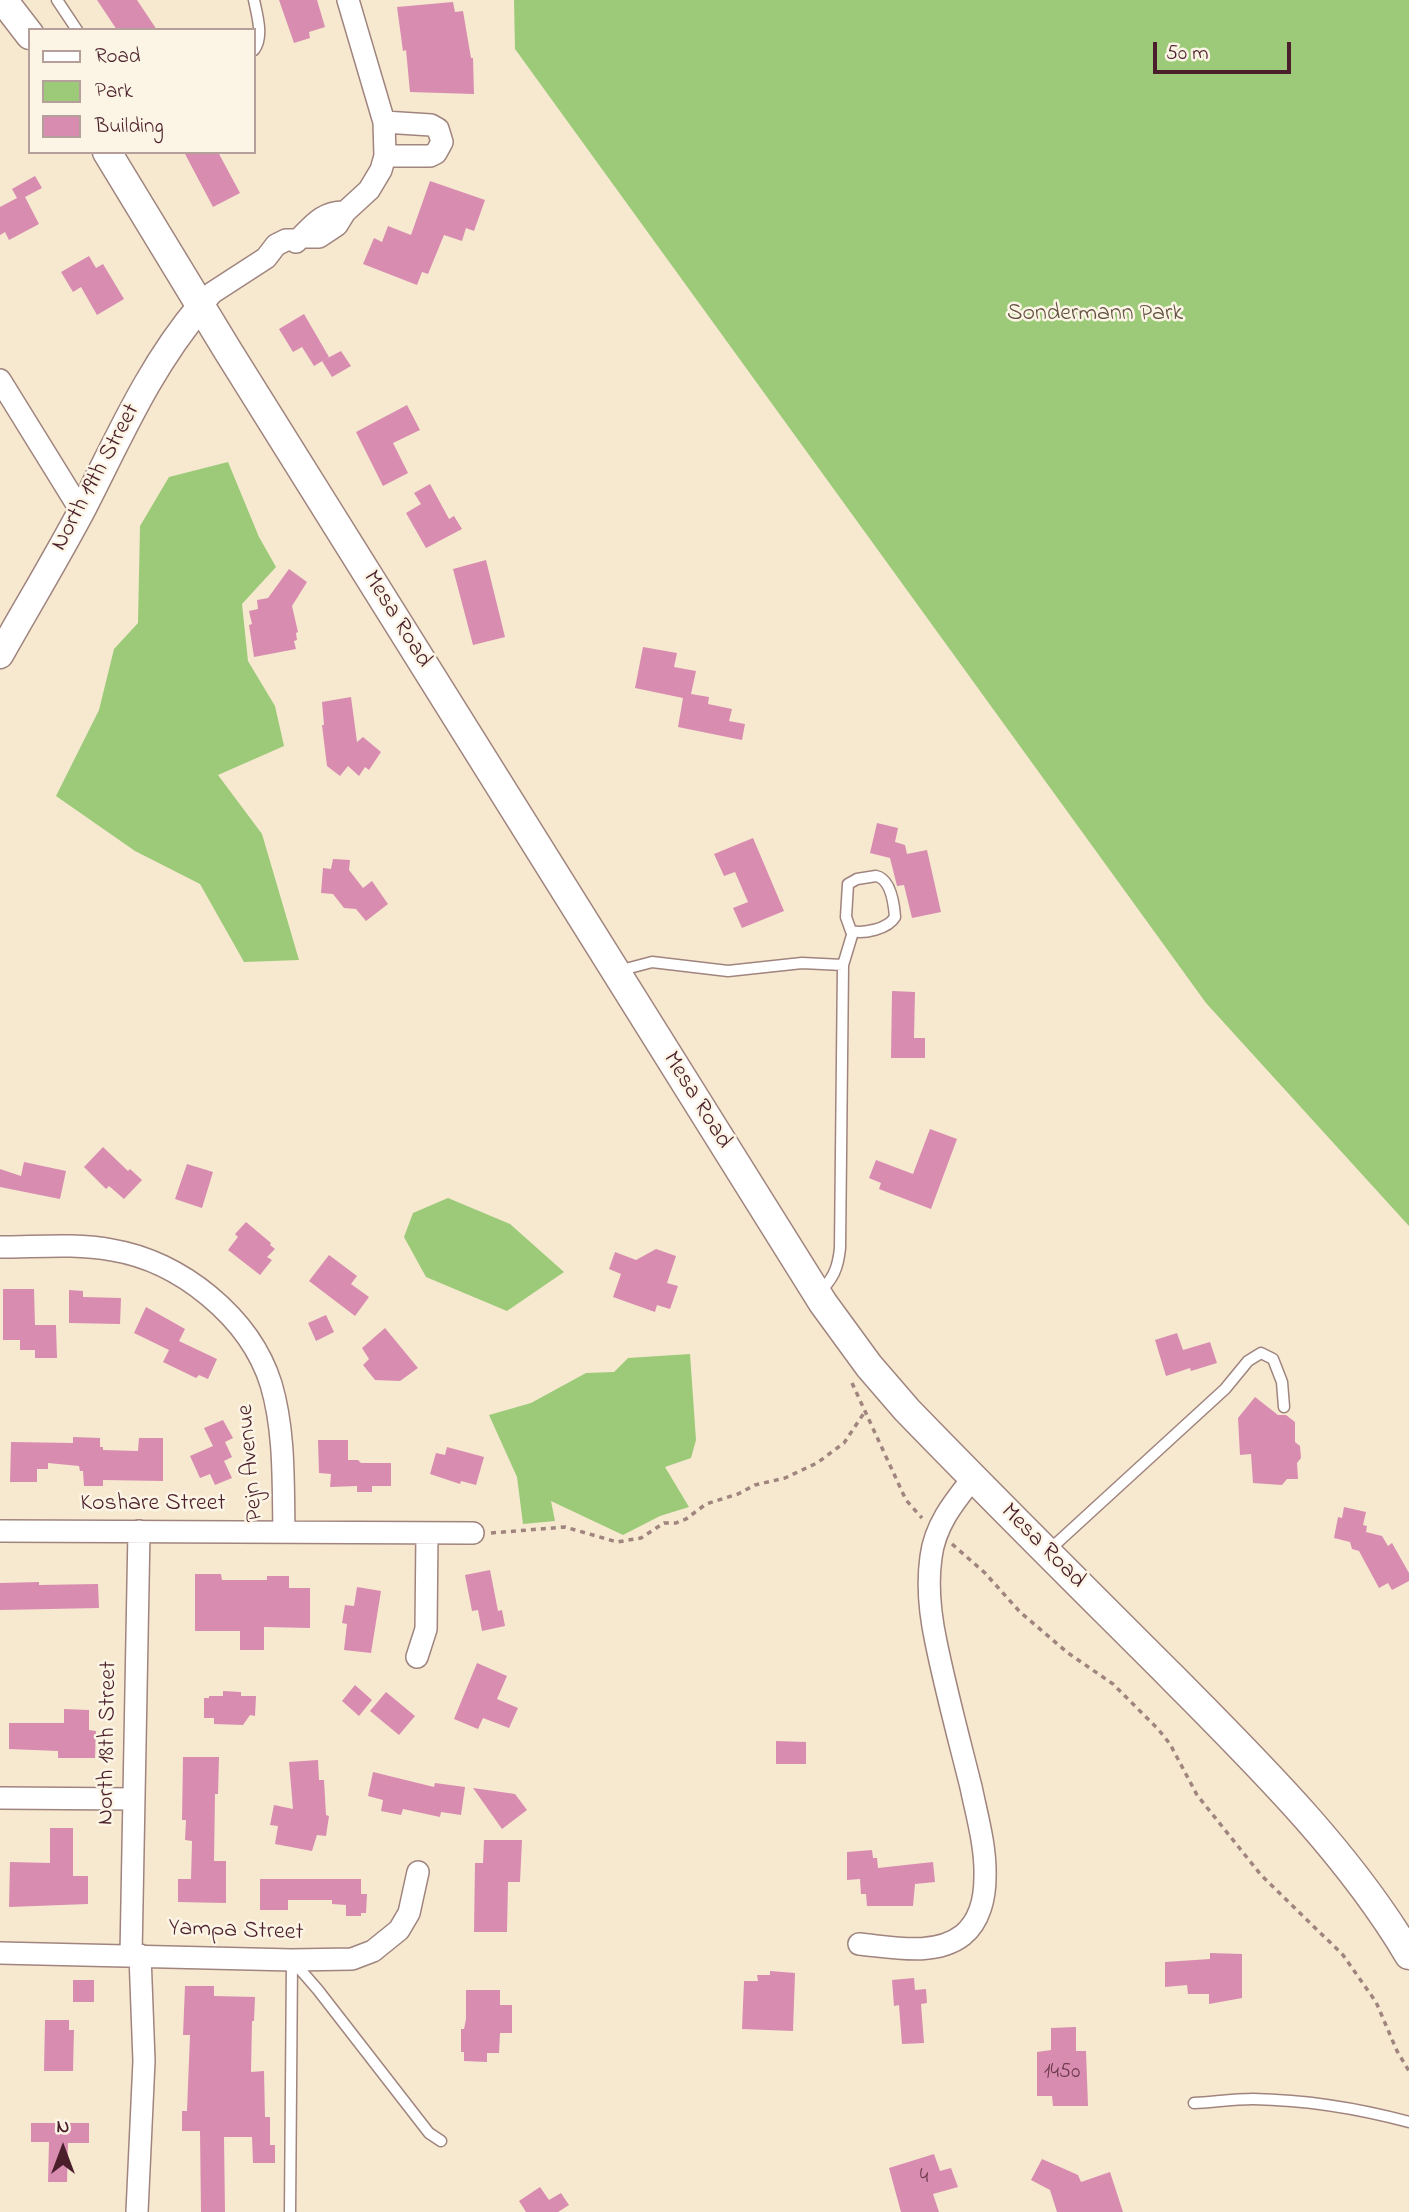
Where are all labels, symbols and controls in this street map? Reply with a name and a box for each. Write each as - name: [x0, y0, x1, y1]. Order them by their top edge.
- legend: [28, 28, 256, 154]
- scale bar: [1157, 28, 1295, 72]
- text: 50 m: [1166, 39, 1209, 69]
- text: Road: [95, 42, 141, 72]
- text: Park: [95, 77, 133, 107]
- text: Building: [95, 112, 164, 142]
- park label: Sondermann Park: [1007, 301, 1183, 329]
- street label: North 19th Street: [46, 400, 148, 556]
- street label: Mesa Road: [355, 566, 437, 674]
- street label: Mesa Road: [655, 1047, 737, 1155]
- street label: Pejn Avenue: [233, 1403, 271, 1523]
- street label: Koshare Street: [80, 1491, 226, 1519]
- street label: Mesa Road: [993, 1498, 1091, 1596]
- street label: North 18th Street: [93, 1661, 125, 1825]
- street label: Yampa Street: [168, 1915, 304, 1949]
- house number: 1450: [1044, 2061, 1080, 2087]
- north arrow: [28, 2114, 98, 2184]
- text: N: [57, 2114, 69, 2141]
- house number: 4: [920, 2166, 928, 2192]

